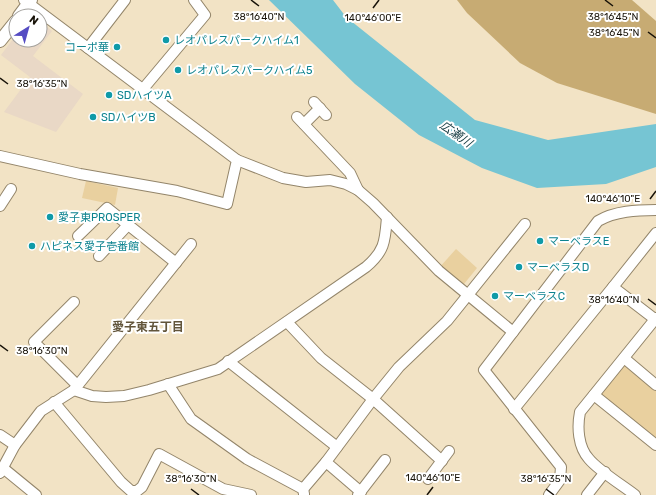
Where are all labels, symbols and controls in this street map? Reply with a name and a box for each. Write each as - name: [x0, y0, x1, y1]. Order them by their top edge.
- north arrow: [8, 8, 48, 48]
- text: 38°16'40"N: [233, 11, 285, 23]
- text: 38°16'45"N: [588, 11, 638, 23]
- text: 140°46'00"E: [345, 12, 401, 24]
- text: N: [27, 13, 41, 28]
- text: 38°16'45"N: [589, 27, 639, 39]
- place label: レオパレスパークハイム1: [174, 34, 299, 47]
- marker: レオパレスパークハイム1: [161, 35, 171, 45]
- place label: コーポ華: [65, 41, 109, 54]
- marker: コーポ華: [112, 42, 122, 52]
- place label: レオパレスパークハイム5: [186, 64, 313, 77]
- marker: レオパレスパークハイム5: [173, 65, 183, 75]
- text: 38°16'35"N: [16, 78, 68, 90]
- place label: SDハイツA: [117, 89, 172, 102]
- marker: SDハイツA: [104, 90, 114, 100]
- place label: SDハイツB: [101, 111, 156, 124]
- marker: SDハイツB: [88, 112, 98, 122]
- water label: 広瀬川: [437, 118, 476, 151]
- text: 140°46'10"E: [586, 193, 640, 205]
- place label: 愛子東PROSPER: [58, 211, 140, 224]
- marker: 愛子東PROSPER: [45, 212, 55, 222]
- place label: マーベラスE: [548, 235, 610, 248]
- marker: マーベラスE: [535, 236, 545, 246]
- place label: ハピネス愛子壱番館: [40, 240, 139, 253]
- marker: ハピネス愛子壱番館: [27, 241, 37, 251]
- place label: マーベラスD: [527, 261, 589, 274]
- marker: マーベラスD: [514, 262, 524, 272]
- place label: マーベラスC: [503, 290, 565, 303]
- marker: マーベラスC: [490, 291, 500, 301]
- text: 38°16'40"N: [588, 294, 640, 306]
- district label: 愛子東五丁目: [112, 320, 184, 334]
- text: 38°16'30"N: [16, 345, 68, 357]
- text: 140°46'10"E: [406, 472, 460, 484]
- text: 38°16'30"N: [165, 473, 217, 485]
- text: 38°16'35"N: [520, 473, 572, 485]

